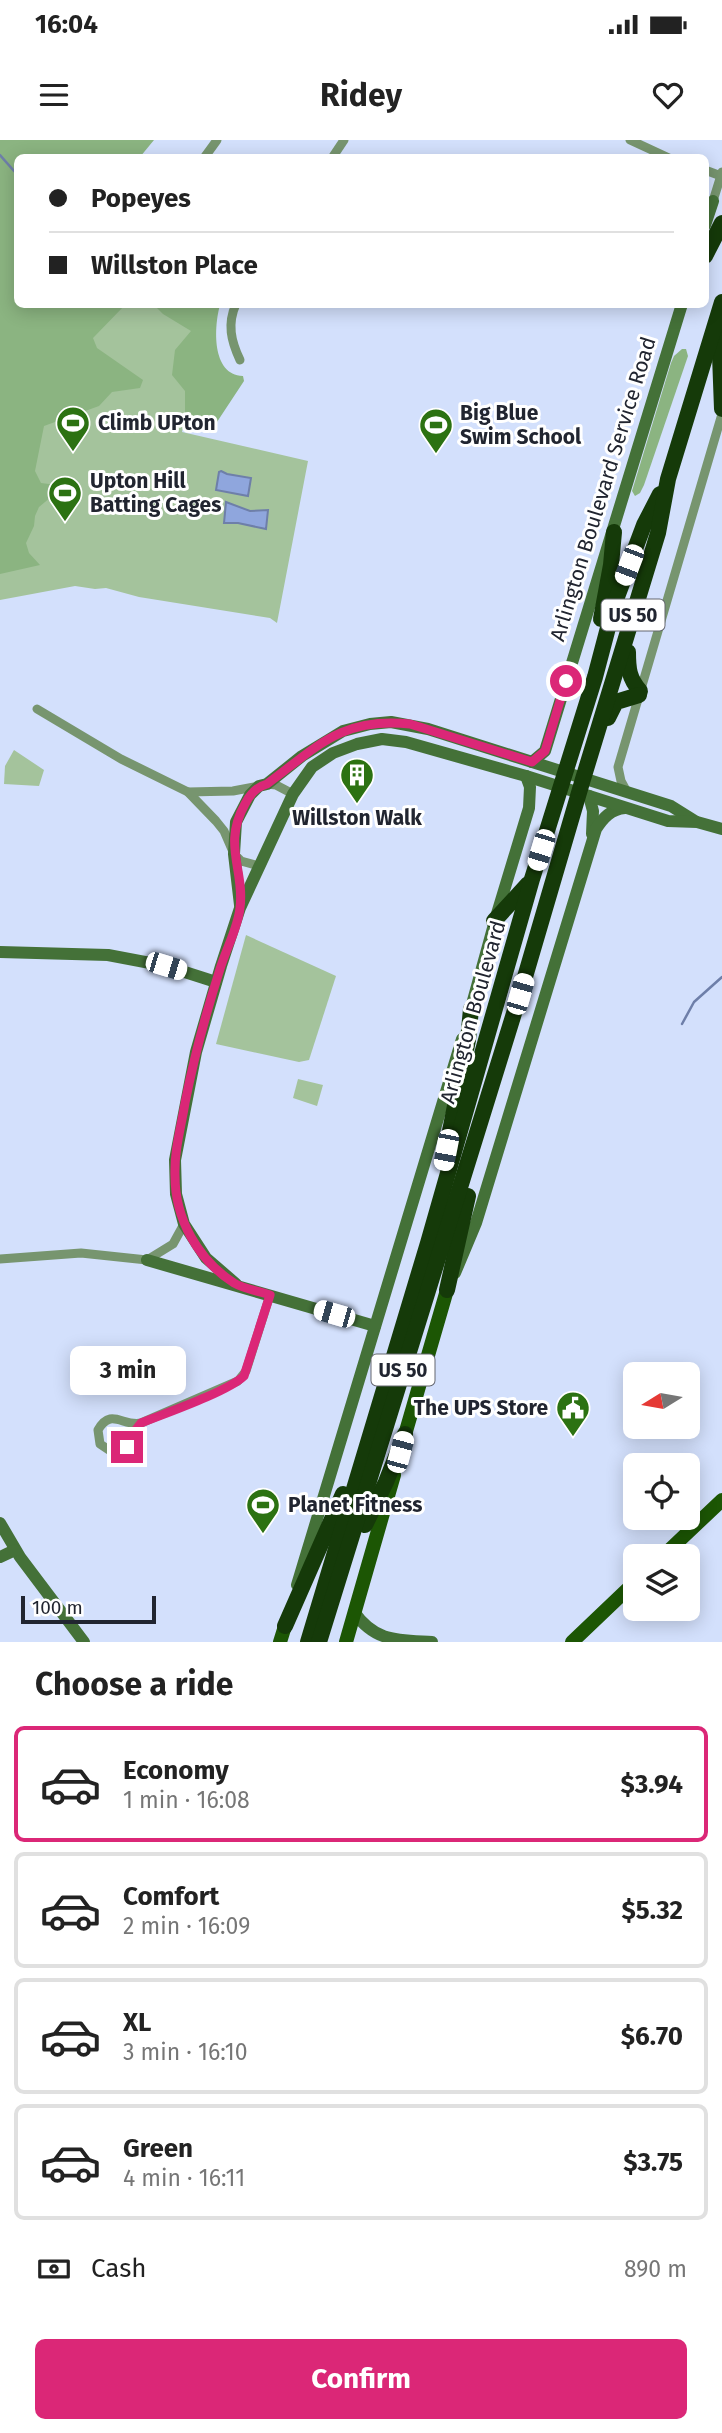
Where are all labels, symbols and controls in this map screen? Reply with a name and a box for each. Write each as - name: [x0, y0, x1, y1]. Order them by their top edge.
- text: 16:04: [35, 9, 98, 40]
- icon: menu: [35, 76, 73, 114]
- text: Ridey: [320, 76, 402, 114]
- icon: heart: [649, 76, 687, 114]
- text: Popeyes: [91, 183, 191, 214]
- text: Willston Place: [91, 250, 258, 281]
- street label: Arlington Boulevard Service Road: [544, 334, 662, 644]
- place label: Big Blue Swim School: [460, 400, 582, 450]
- sports icon: Climb UPton: [54, 404, 92, 453]
- sports icon: Big Blue Swim School: [417, 406, 455, 455]
- place label: Climb UPton: [98, 410, 216, 436]
- place label: Upton Hill Batting Cages: [90, 468, 221, 518]
- sports icon: Upton Hill Batting Cages: [46, 474, 84, 523]
- car: [612, 542, 647, 588]
- road number: US 50: [602, 600, 664, 630]
- route start: [550, 665, 582, 697]
- building icon: Willston Walk: [338, 756, 376, 805]
- place label: Willston Walk: [292, 805, 422, 831]
- car: [525, 827, 558, 873]
- street label: Arlington Boulevard: [434, 918, 512, 1106]
- car: [143, 950, 190, 982]
- car: [505, 971, 536, 1017]
- car: [432, 1127, 461, 1173]
- car: [311, 1298, 358, 1330]
- callout: 3 min: [69, 1346, 185, 1394]
- road number: US 50: [372, 1354, 434, 1386]
- text: 3 min: [100, 1356, 156, 1384]
- north arrow: [623, 1362, 700, 1438]
- map controls: [623, 1362, 700, 1621]
- public building icon: The UPS Store: [554, 1389, 592, 1438]
- place label: The UPS Store: [414, 1395, 548, 1421]
- car: [385, 1429, 416, 1475]
- route end: [111, 1431, 143, 1463]
- button: locate: [623, 1453, 700, 1530]
- sports icon: Planet Fitness: [244, 1486, 282, 1535]
- place label: Planet Fitness: [288, 1492, 422, 1518]
- button: layers: [623, 1544, 700, 1621]
- scale bar: [21, 1593, 156, 1625]
- text: 100 m: [32, 1596, 83, 1619]
- text: Choose a ride: [35, 1665, 233, 1703]
- icon: car: [39, 1753, 102, 1816]
- text: Economy: [123, 1755, 229, 1786]
- text: $3.94: [621, 1769, 683, 1800]
- text: 1 min · 16:08: [123, 1786, 250, 1814]
- icon: car: [39, 1879, 102, 1942]
- text: Comfort: [123, 1881, 219, 1912]
- text: $5.32: [621, 1895, 683, 1926]
- text: 2 min · 16:09: [123, 1912, 250, 1940]
- icon: car: [39, 2005, 102, 2068]
- text: XL: [123, 2007, 151, 2038]
- text: $6.70: [621, 2021, 683, 2052]
- text: 3 min · 16:10: [123, 2038, 248, 2066]
- icon: car: [39, 2131, 102, 2194]
- text: Green: [123, 2133, 193, 2164]
- text: $3.75: [623, 2147, 683, 2178]
- text: 4 min · 16:11: [123, 2164, 245, 2192]
- icon: cash: [35, 2250, 73, 2288]
- text: Cash: [91, 2253, 147, 2284]
- text: 890 m: [624, 2255, 687, 2283]
- button: Confirm: [35, 2339, 687, 2419]

